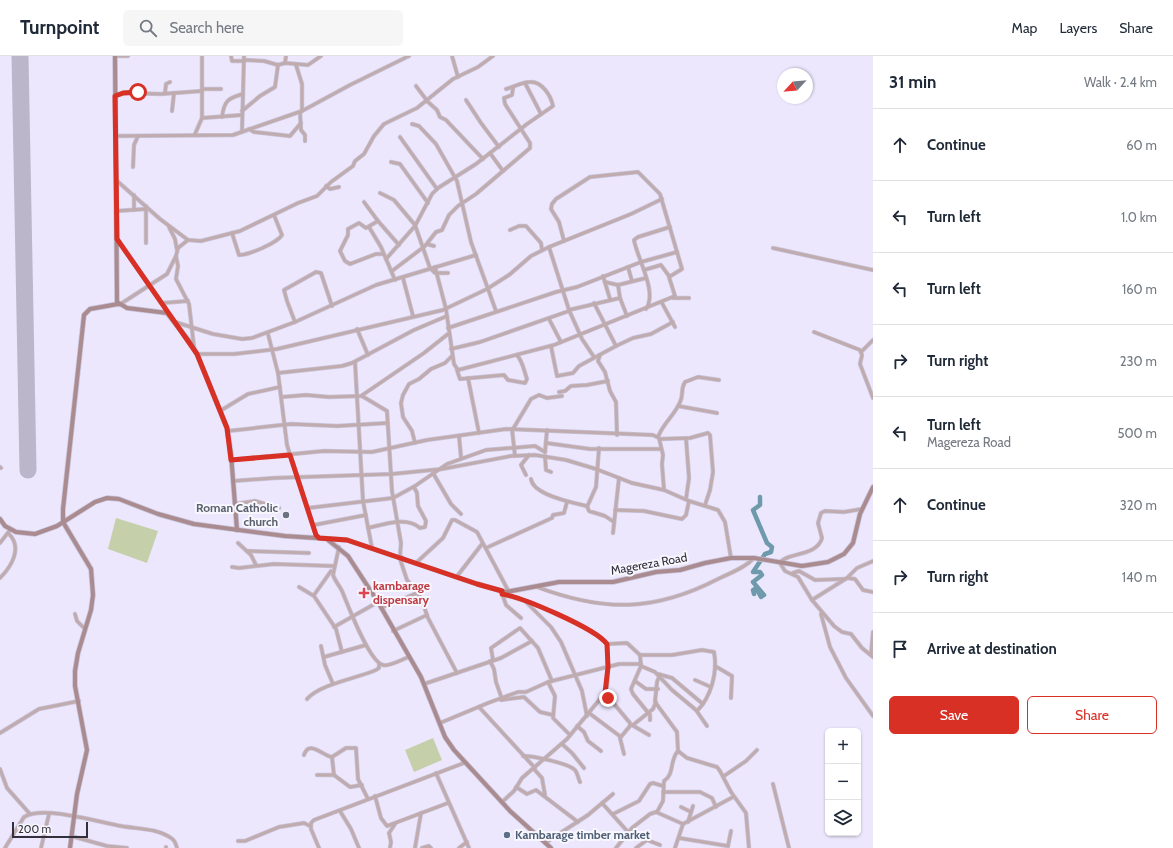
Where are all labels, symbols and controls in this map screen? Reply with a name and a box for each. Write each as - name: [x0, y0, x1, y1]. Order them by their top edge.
- search box: [123, 10, 403, 46]
- text: Turnpoint: [20, 16, 99, 39]
- icon: search: [137, 17, 159, 39]
- text: Search here: [169, 19, 244, 37]
- text: Map: [1012, 19, 1037, 37]
- text: Layers: [1059, 19, 1097, 37]
- text: Share: [1119, 19, 1153, 37]
- north arrow: [777, 68, 813, 104]
- text: 31 min: [889, 72, 937, 92]
- text: Walk · 2.4 km: [1084, 74, 1157, 90]
- route start: [129, 83, 147, 101]
- icon: ahead: [889, 134, 911, 156]
- text: Continue: [927, 136, 986, 154]
- text: 60 m: [1126, 137, 1157, 153]
- icon: left: [889, 206, 911, 228]
- text: Turn left: [927, 208, 981, 226]
- text: 1.0 km: [1121, 209, 1157, 225]
- icon: left: [889, 278, 911, 300]
- text: Turn left: [927, 280, 981, 298]
- text: 160 m: [1122, 281, 1157, 297]
- icon: right: [889, 350, 911, 372]
- text: Turn right: [927, 352, 988, 370]
- text: 230 m: [1120, 353, 1157, 369]
- text: Turn left: [927, 416, 981, 434]
- icon: left: [889, 422, 911, 444]
- text: 500 m: [1117, 425, 1157, 441]
- text: Magereza Road: [927, 434, 1011, 450]
- icon: ahead: [889, 494, 911, 516]
- text: Continue: [927, 496, 986, 514]
- text: 320 m: [1120, 497, 1157, 513]
- place label: Roman Catholic church: [196, 500, 279, 529]
- marker: Roman Catholic church: [281, 510, 291, 520]
- street label: Magereza Road: [609, 549, 688, 578]
- icon: right: [889, 566, 911, 588]
- text: Turn right: [927, 568, 988, 586]
- text: 140 m: [1122, 569, 1157, 585]
- place label: kambarage dispensary: [373, 578, 430, 607]
- marker: kambarage dispensary: [358, 587, 370, 599]
- icon: arrive: [889, 638, 911, 660]
- text: Arrive at destination: [927, 640, 1057, 658]
- route end: [599, 689, 617, 707]
- button: Save: [889, 696, 1019, 734]
- button: Share: [1027, 696, 1157, 734]
- map controls: [825, 728, 861, 836]
- button: +: [825, 728, 861, 764]
- button: −: [825, 764, 861, 800]
- button: layers: [825, 800, 861, 836]
- scale bar: [12, 820, 88, 839]
- text: 200 m: [18, 822, 51, 836]
- place label: Kambarage timber market: [515, 827, 650, 842]
- marker: Kambarage timber market: [502, 830, 512, 840]

